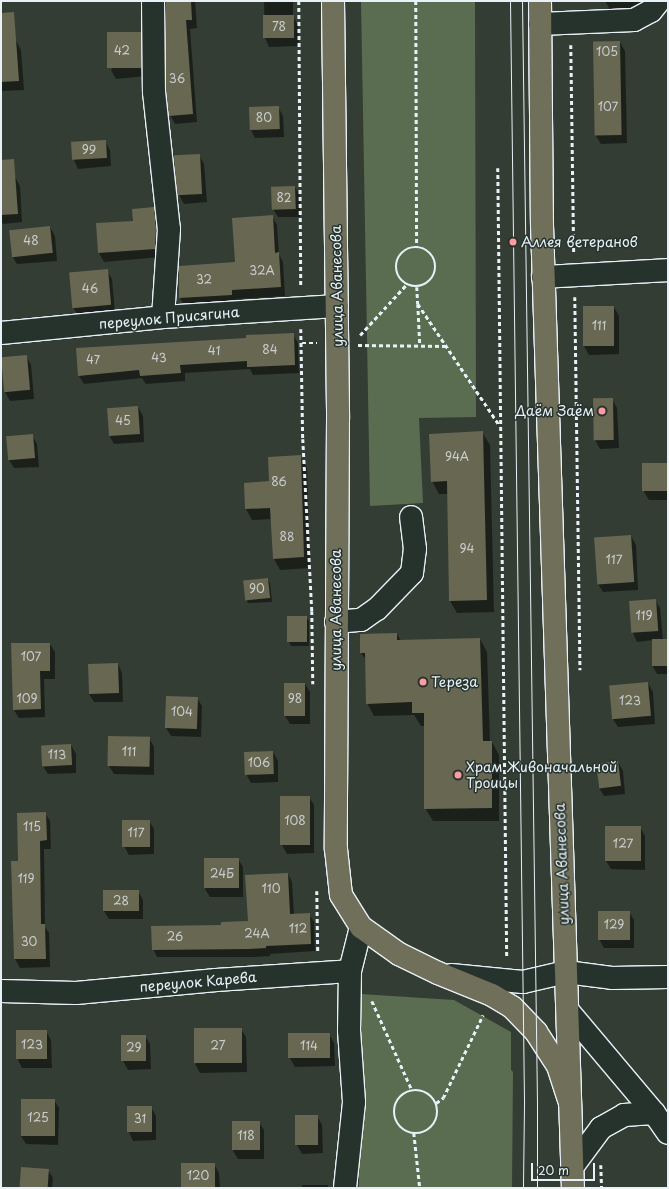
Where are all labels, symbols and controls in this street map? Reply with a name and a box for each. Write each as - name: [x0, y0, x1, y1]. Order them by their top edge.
- house number: 78: [272, 20, 286, 34]
- house number: 42: [114, 44, 130, 58]
- house number: 105: [596, 45, 618, 59]
- house number: 36: [169, 72, 185, 86]
- house number: 107: [598, 100, 618, 114]
- house number: 80: [256, 111, 272, 125]
- house number: 99: [82, 143, 96, 157]
- house number: 82: [277, 191, 291, 205]
- street label: улица Аванесова: [328, 225, 346, 347]
- house number: 48: [23, 234, 39, 248]
- place label: Аллея ветеранов: [521, 234, 638, 250]
- marker: Аллея ветеранов: [508, 237, 518, 247]
- house number: 32А: [249, 264, 275, 278]
- house number: 32: [196, 273, 212, 287]
- house number: 46: [82, 282, 98, 296]
- street label: переулок Присягина: [98, 303, 240, 333]
- house number: 111: [592, 319, 606, 333]
- house number: 84: [262, 343, 278, 357]
- house number: 41: [208, 344, 220, 358]
- house number: 43: [151, 351, 167, 365]
- house number: 47: [86, 353, 100, 367]
- place label: Даём Заём: [515, 403, 594, 419]
- marker: Даём Заём: [597, 406, 607, 416]
- house number: 45: [115, 414, 131, 428]
- house number: 94А: [445, 450, 469, 464]
- house number: 86: [271, 475, 287, 489]
- house number: 88: [280, 530, 294, 544]
- house number: 94: [460, 542, 474, 556]
- street label: улица Аванесова: [328, 549, 344, 671]
- house number: 117: [606, 553, 622, 567]
- house number: 90: [249, 582, 265, 596]
- house number: 119: [635, 609, 653, 623]
- house number: 107: [21, 650, 41, 664]
- place label: Тереза: [431, 674, 478, 690]
- marker: Тереза: [418, 677, 428, 687]
- house number: 109: [16, 692, 38, 706]
- house number: 98: [288, 692, 302, 706]
- house number: 123: [619, 694, 641, 708]
- house number: 104: [171, 705, 193, 719]
- house number: 111: [122, 745, 136, 759]
- house number: 113: [48, 748, 66, 762]
- house number: 106: [248, 756, 270, 770]
- place label: Храм Живоначальной Троицы: [466, 759, 618, 792]
- marker: Храм Живоначальной Троицы: [453, 770, 463, 780]
- street label: улица Аванесова: [551, 803, 573, 925]
- house number: 108: [284, 814, 306, 828]
- house number: 115: [23, 820, 41, 834]
- house number: 117: [128, 826, 144, 840]
- house number: 127: [613, 837, 633, 851]
- house number: 24Б: [210, 867, 234, 881]
- house number: 119: [17, 872, 35, 886]
- house number: 110: [262, 882, 280, 896]
- house number: 28: [113, 894, 129, 908]
- house number: 129: [604, 918, 624, 932]
- house number: 112: [289, 922, 307, 936]
- house number: 24А: [244, 927, 270, 941]
- house number: 26: [167, 930, 183, 944]
- house number: 30: [21, 935, 37, 949]
- street label: переулок Карева: [139, 969, 257, 995]
- house number: 123: [21, 1038, 43, 1052]
- house number: 27: [211, 1039, 225, 1053]
- house number: 114: [300, 1039, 318, 1053]
- house number: 29: [126, 1041, 142, 1055]
- house number: 125: [27, 1111, 49, 1125]
- house number: 31: [134, 1112, 146, 1126]
- house number: 118: [237, 1129, 255, 1143]
- scale bar: [533, 1155, 597, 1181]
- text: 20 m: [538, 1161, 569, 1179]
- house number: 120: [187, 1169, 209, 1183]

